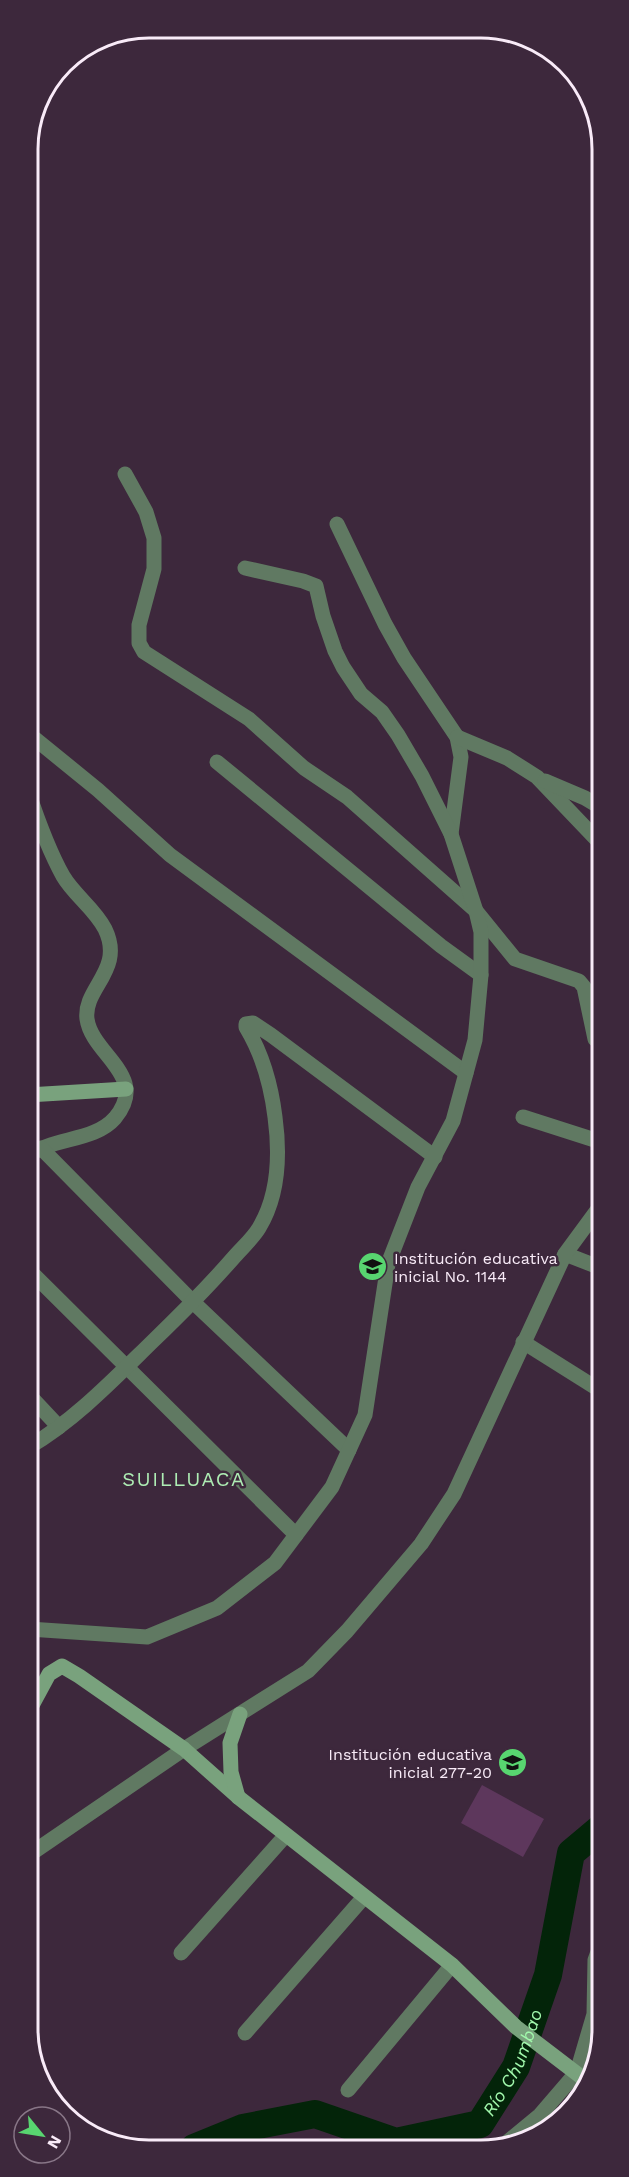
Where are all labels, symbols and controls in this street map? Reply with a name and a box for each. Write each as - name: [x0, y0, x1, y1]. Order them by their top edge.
- place label: Institución educativa inicial No. 1144: [394, 1249, 558, 1286]
- school or university icon: Institución educativa inicial No. 1144: [357, 1251, 389, 1283]
- district label: SUILLUACA: [122, 1467, 246, 1491]
- place label: Institución educativa inicial 277-20: [328, 1745, 492, 1782]
- school or university icon: Institución educativa inicial 277-20: [497, 1747, 529, 1779]
- water label: Río Chumbao: [478, 2006, 546, 2119]
- north arrow: [12, 2105, 72, 2165]
- text: N: [43, 2132, 66, 2152]

